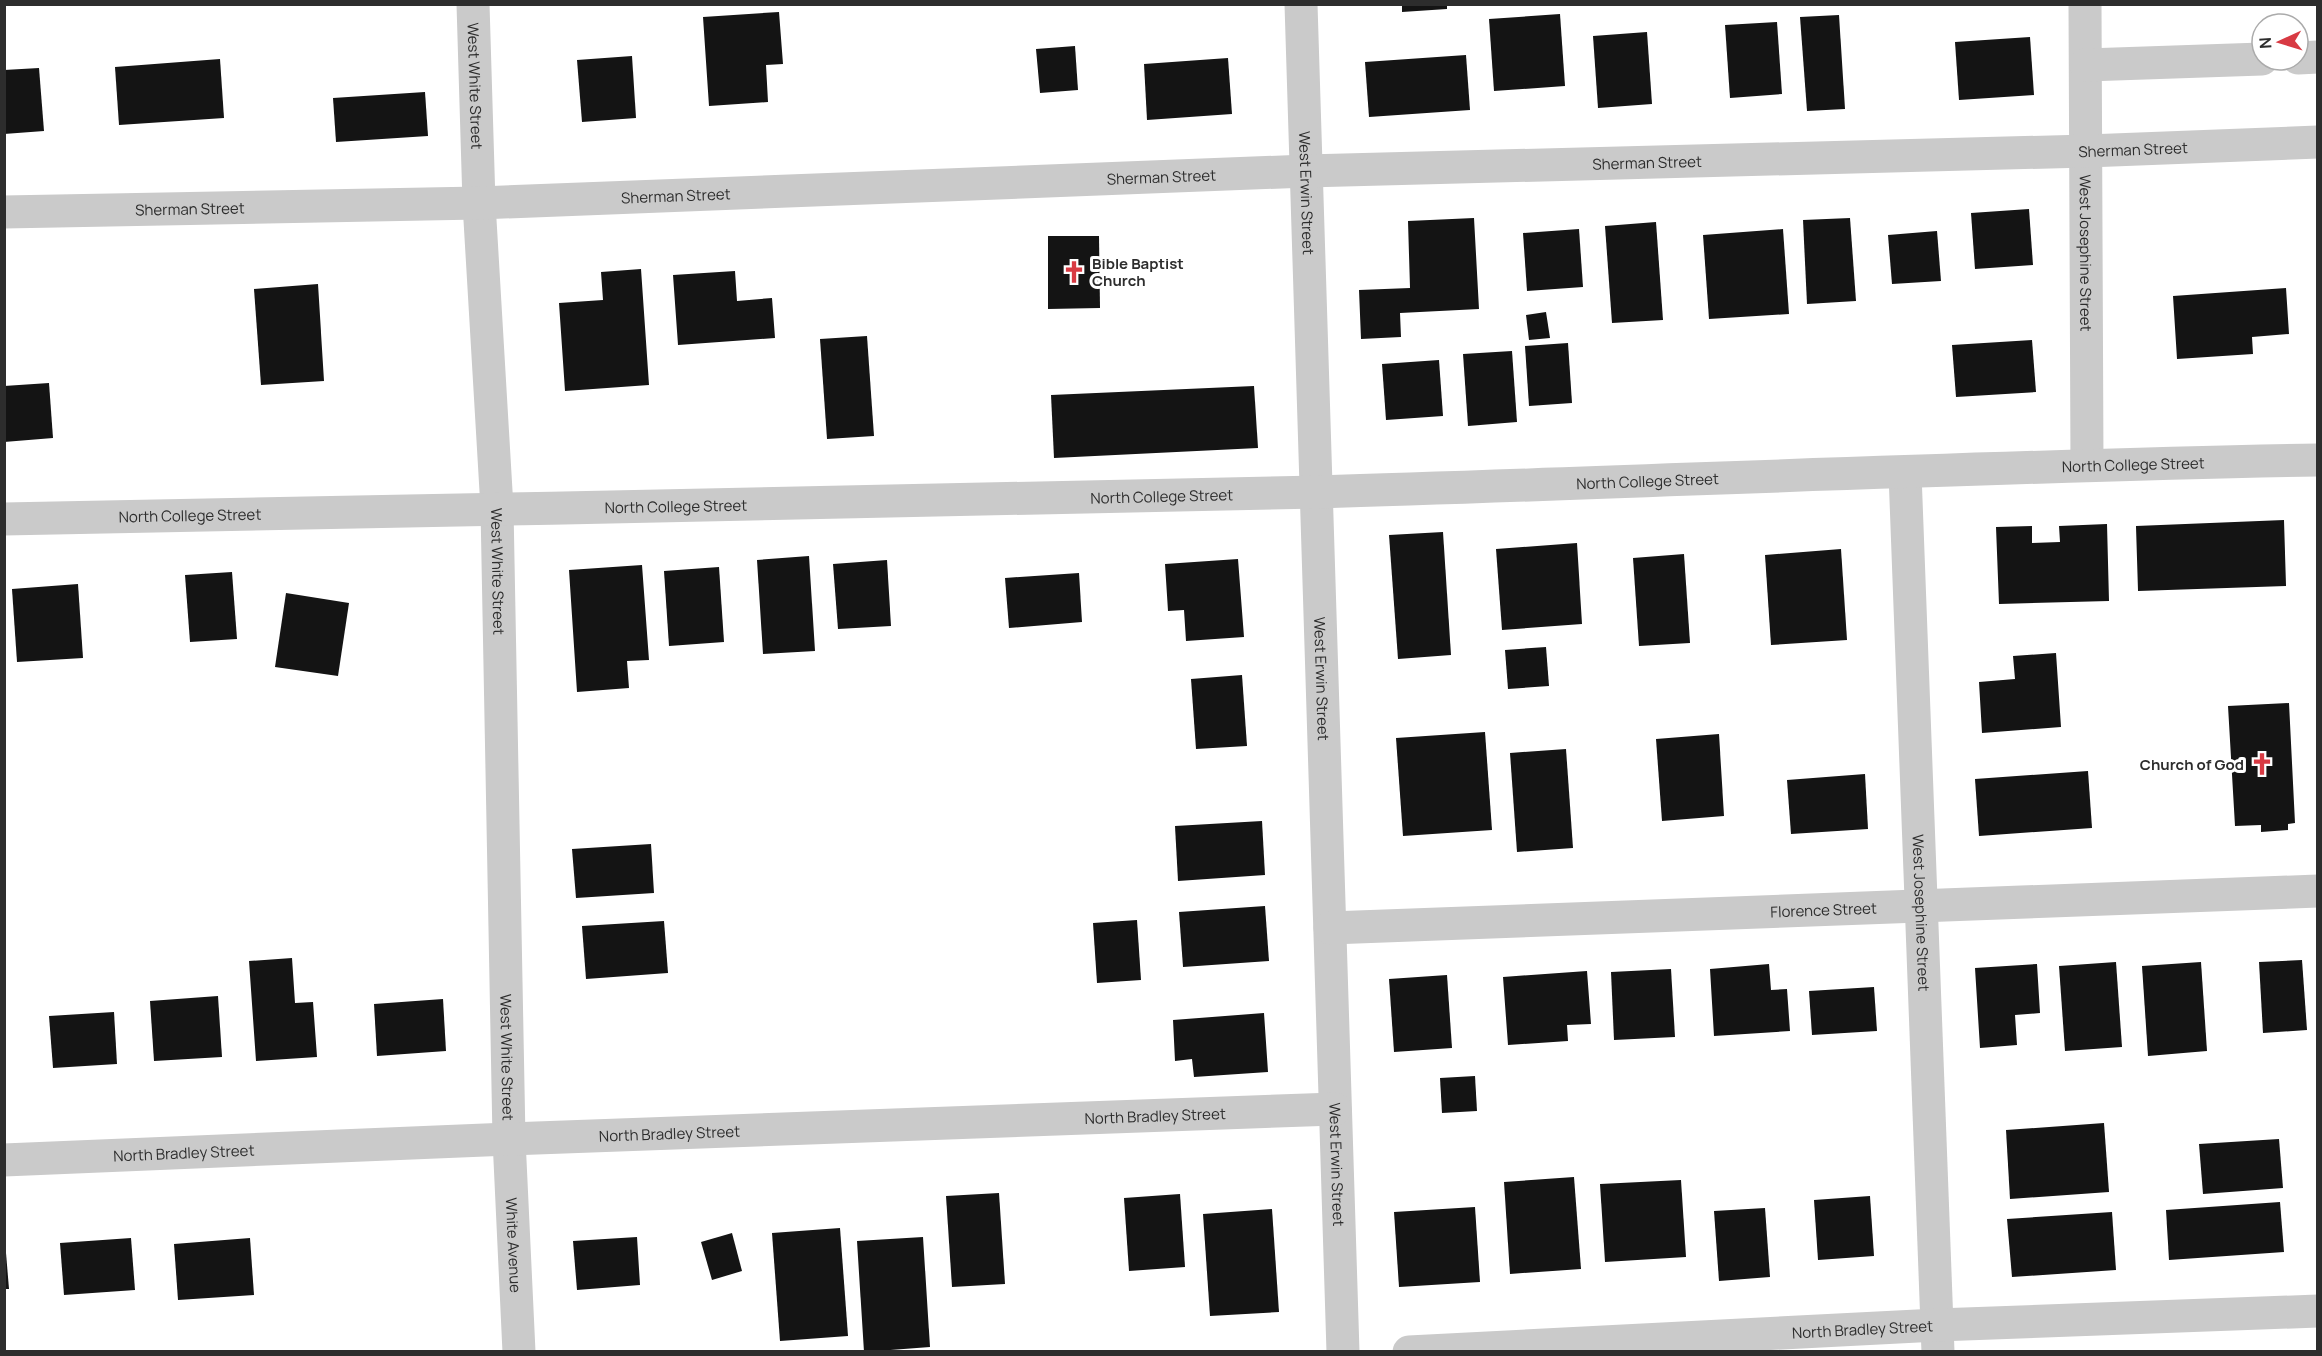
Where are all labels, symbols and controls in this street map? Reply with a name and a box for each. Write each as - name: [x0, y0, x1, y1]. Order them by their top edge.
- north arrow: [2250, 12, 2310, 72]
- street label: West White Street: [463, 22, 488, 150]
- text: N: [2254, 37, 2276, 50]
- street label: West Erwin Street: [1294, 131, 1319, 255]
- street label: Sherman Street: [2078, 137, 2188, 162]
- street label: Sherman Street: [1592, 150, 1702, 174]
- street label: Sherman Street: [1106, 164, 1217, 189]
- street label: West Josephine Street: [2075, 174, 2097, 332]
- street label: Sherman Street: [621, 183, 731, 208]
- street label: Sherman Street: [135, 197, 245, 220]
- place label: Bible Baptist Church: [1092, 253, 1184, 291]
- church icon: Bible Baptist Church: [1061, 259, 1087, 285]
- street label: North College Street: [2062, 452, 2205, 477]
- street label: North College Street: [1576, 468, 1719, 494]
- street label: North College Street: [1090, 484, 1233, 508]
- street label: North College Street: [604, 494, 747, 518]
- street label: North College Street: [118, 503, 262, 527]
- street label: West White Street: [487, 508, 510, 635]
- street label: West Erwin Street: [1310, 616, 1334, 741]
- church icon: Church of God: [2249, 751, 2275, 777]
- place label: Church of God: [2140, 754, 2244, 775]
- street label: West Josephine Street: [1908, 834, 1935, 992]
- street label: Florence Street: [1770, 897, 1877, 922]
- street label: West White Street: [496, 994, 519, 1121]
- street label: North Bradley Street: [1084, 1102, 1226, 1129]
- street label: West Erwin Street: [1325, 1102, 1350, 1227]
- street label: North Bradley Street: [599, 1120, 740, 1146]
- street label: North Bradley Street: [113, 1139, 255, 1166]
- street label: White Avenue: [501, 1197, 527, 1294]
- street label: North Bradley Street: [1791, 1315, 1933, 1343]

